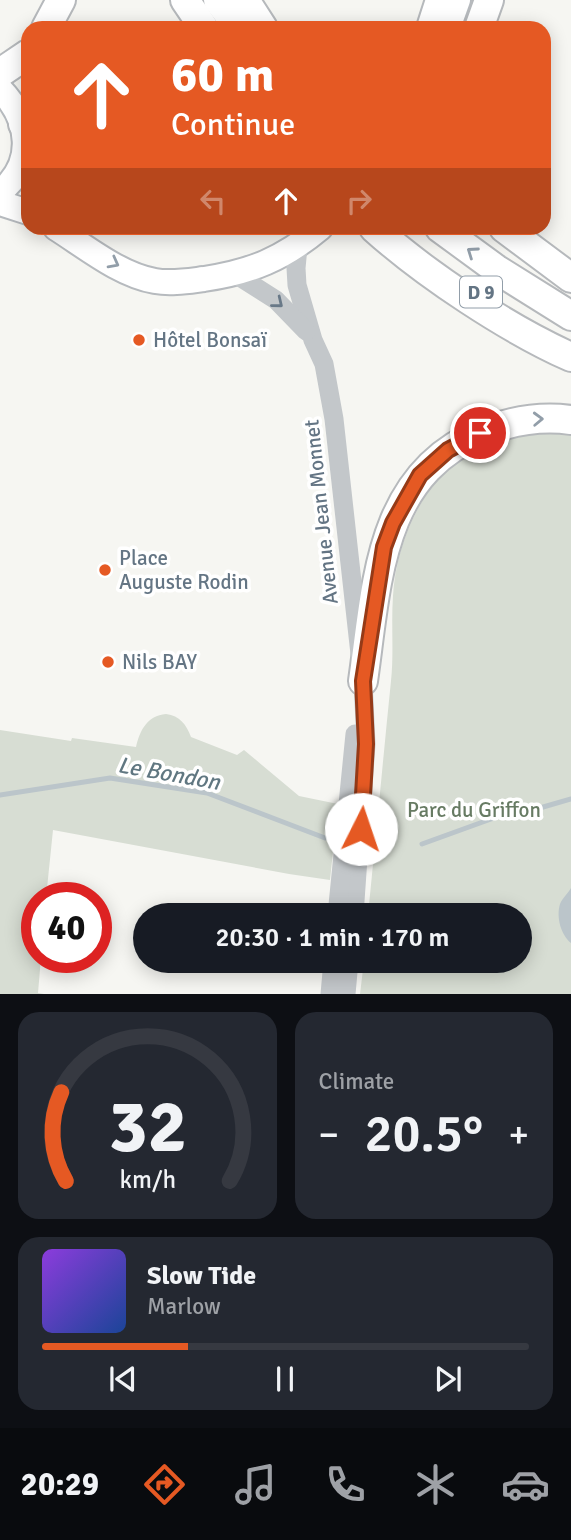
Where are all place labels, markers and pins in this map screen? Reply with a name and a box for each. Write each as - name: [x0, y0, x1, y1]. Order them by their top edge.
- place label: Hôtel Bonsaï: [153, 327, 267, 353]
- marker: Hôtel Bonsaï: [131, 332, 147, 348]
- pin: [450, 403, 510, 463]
- place label: Place Auguste Rodin: [119, 545, 249, 595]
- marker: Place Auguste Rodin: [97, 562, 113, 578]
- place label: Nils BAY: [122, 649, 197, 675]
- marker: Nils BAY: [100, 654, 116, 670]

